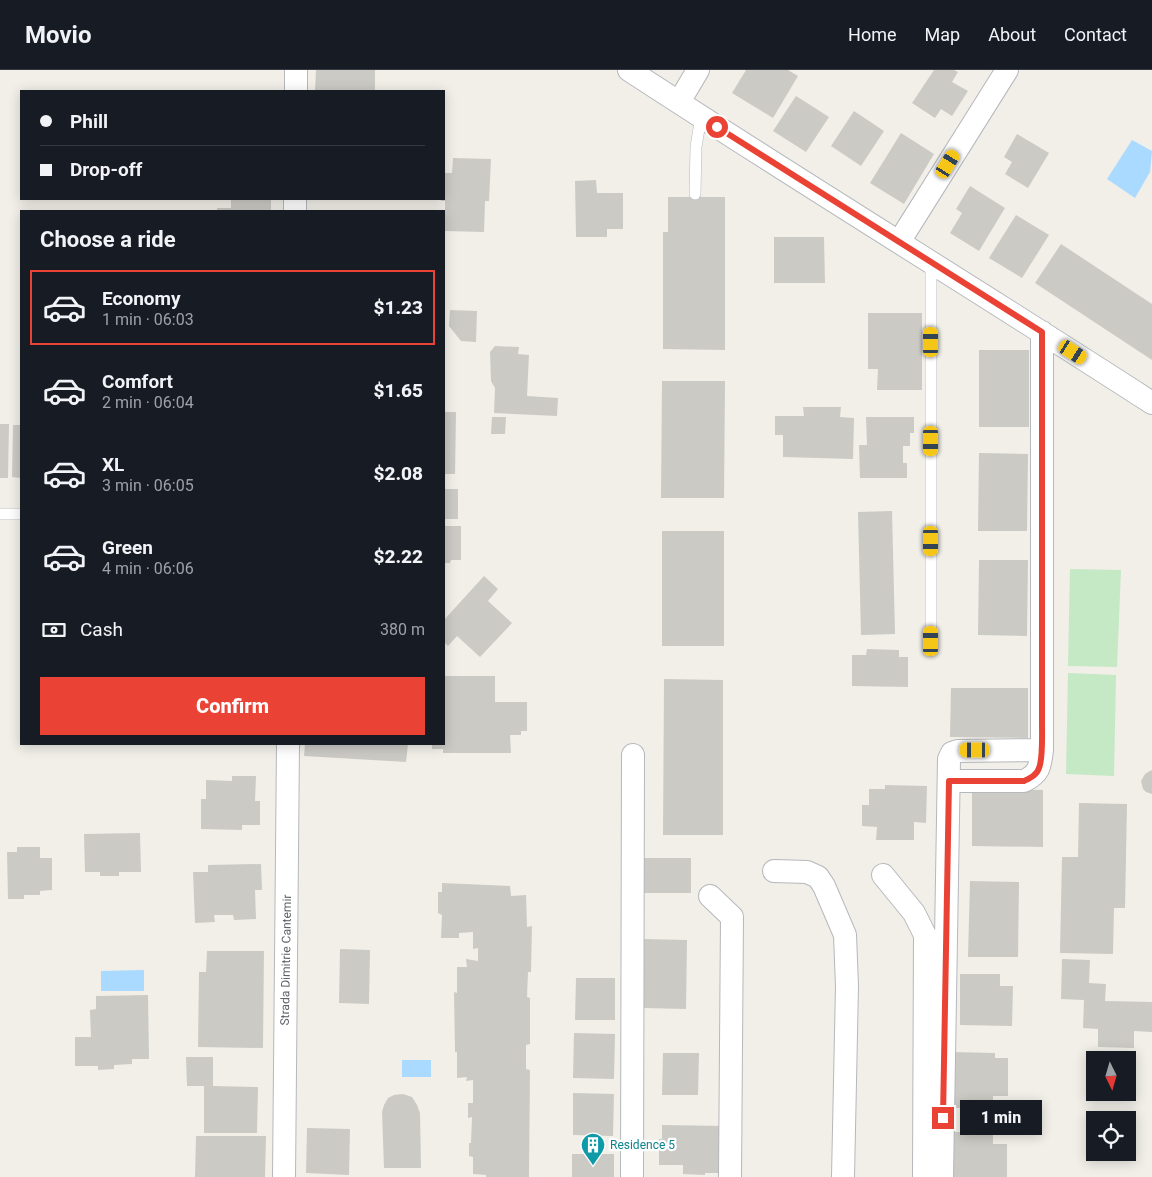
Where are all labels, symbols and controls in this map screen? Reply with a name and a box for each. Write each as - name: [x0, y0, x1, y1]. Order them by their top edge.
- text: Movio: [25, 21, 91, 49]
- text: Home: [848, 24, 897, 45]
- text: Map: [925, 24, 960, 45]
- text: About: [988, 24, 1036, 45]
- text: Contact: [1064, 24, 1127, 45]
- text: Phill: [70, 110, 108, 133]
- route start: [706, 116, 728, 138]
- car: [933, 147, 962, 181]
- text: Drop-off: [70, 158, 142, 181]
- text: Choose a ride: [40, 227, 176, 252]
- icon: car: [42, 285, 87, 330]
- text: Economy: [102, 287, 181, 310]
- text: $1.23: [374, 296, 423, 319]
- text: 1 min · 06:03: [102, 310, 194, 329]
- car: [923, 327, 938, 357]
- car: [1056, 338, 1089, 366]
- icon: car: [42, 368, 87, 413]
- text: Comfort: [102, 370, 173, 393]
- text: $1.65: [374, 379, 423, 402]
- text: 2 min · 06:04: [102, 393, 194, 412]
- car: [923, 426, 938, 456]
- icon: car: [42, 451, 87, 496]
- text: XL: [102, 453, 124, 476]
- text: $2.08: [374, 462, 423, 485]
- text: 3 min · 06:05: [102, 476, 194, 495]
- car: [923, 526, 938, 556]
- icon: car: [42, 534, 87, 579]
- text: Green: [102, 536, 153, 559]
- text: $2.22: [374, 545, 423, 568]
- text: 4 min · 06:06: [102, 559, 194, 578]
- icon: cash: [40, 616, 68, 644]
- text: Cash: [80, 618, 123, 641]
- text: 380 m: [380, 620, 425, 639]
- car: [923, 626, 938, 656]
- button: Confirm: [40, 677, 425, 735]
- car: [960, 743, 990, 758]
- street label: Strada Dimitrie Cantemir: [278, 894, 294, 1026]
- north arrow: [1086, 1051, 1136, 1101]
- map controls: [1086, 1051, 1136, 1161]
- callout: 1 min: [960, 1100, 1043, 1136]
- route end: [932, 1107, 954, 1129]
- text: 1 min: [981, 1108, 1021, 1127]
- button: locate: [1086, 1111, 1136, 1161]
- building icon: Residence 5: [580, 1132, 606, 1166]
- place label: Residence 5: [610, 1138, 675, 1152]

